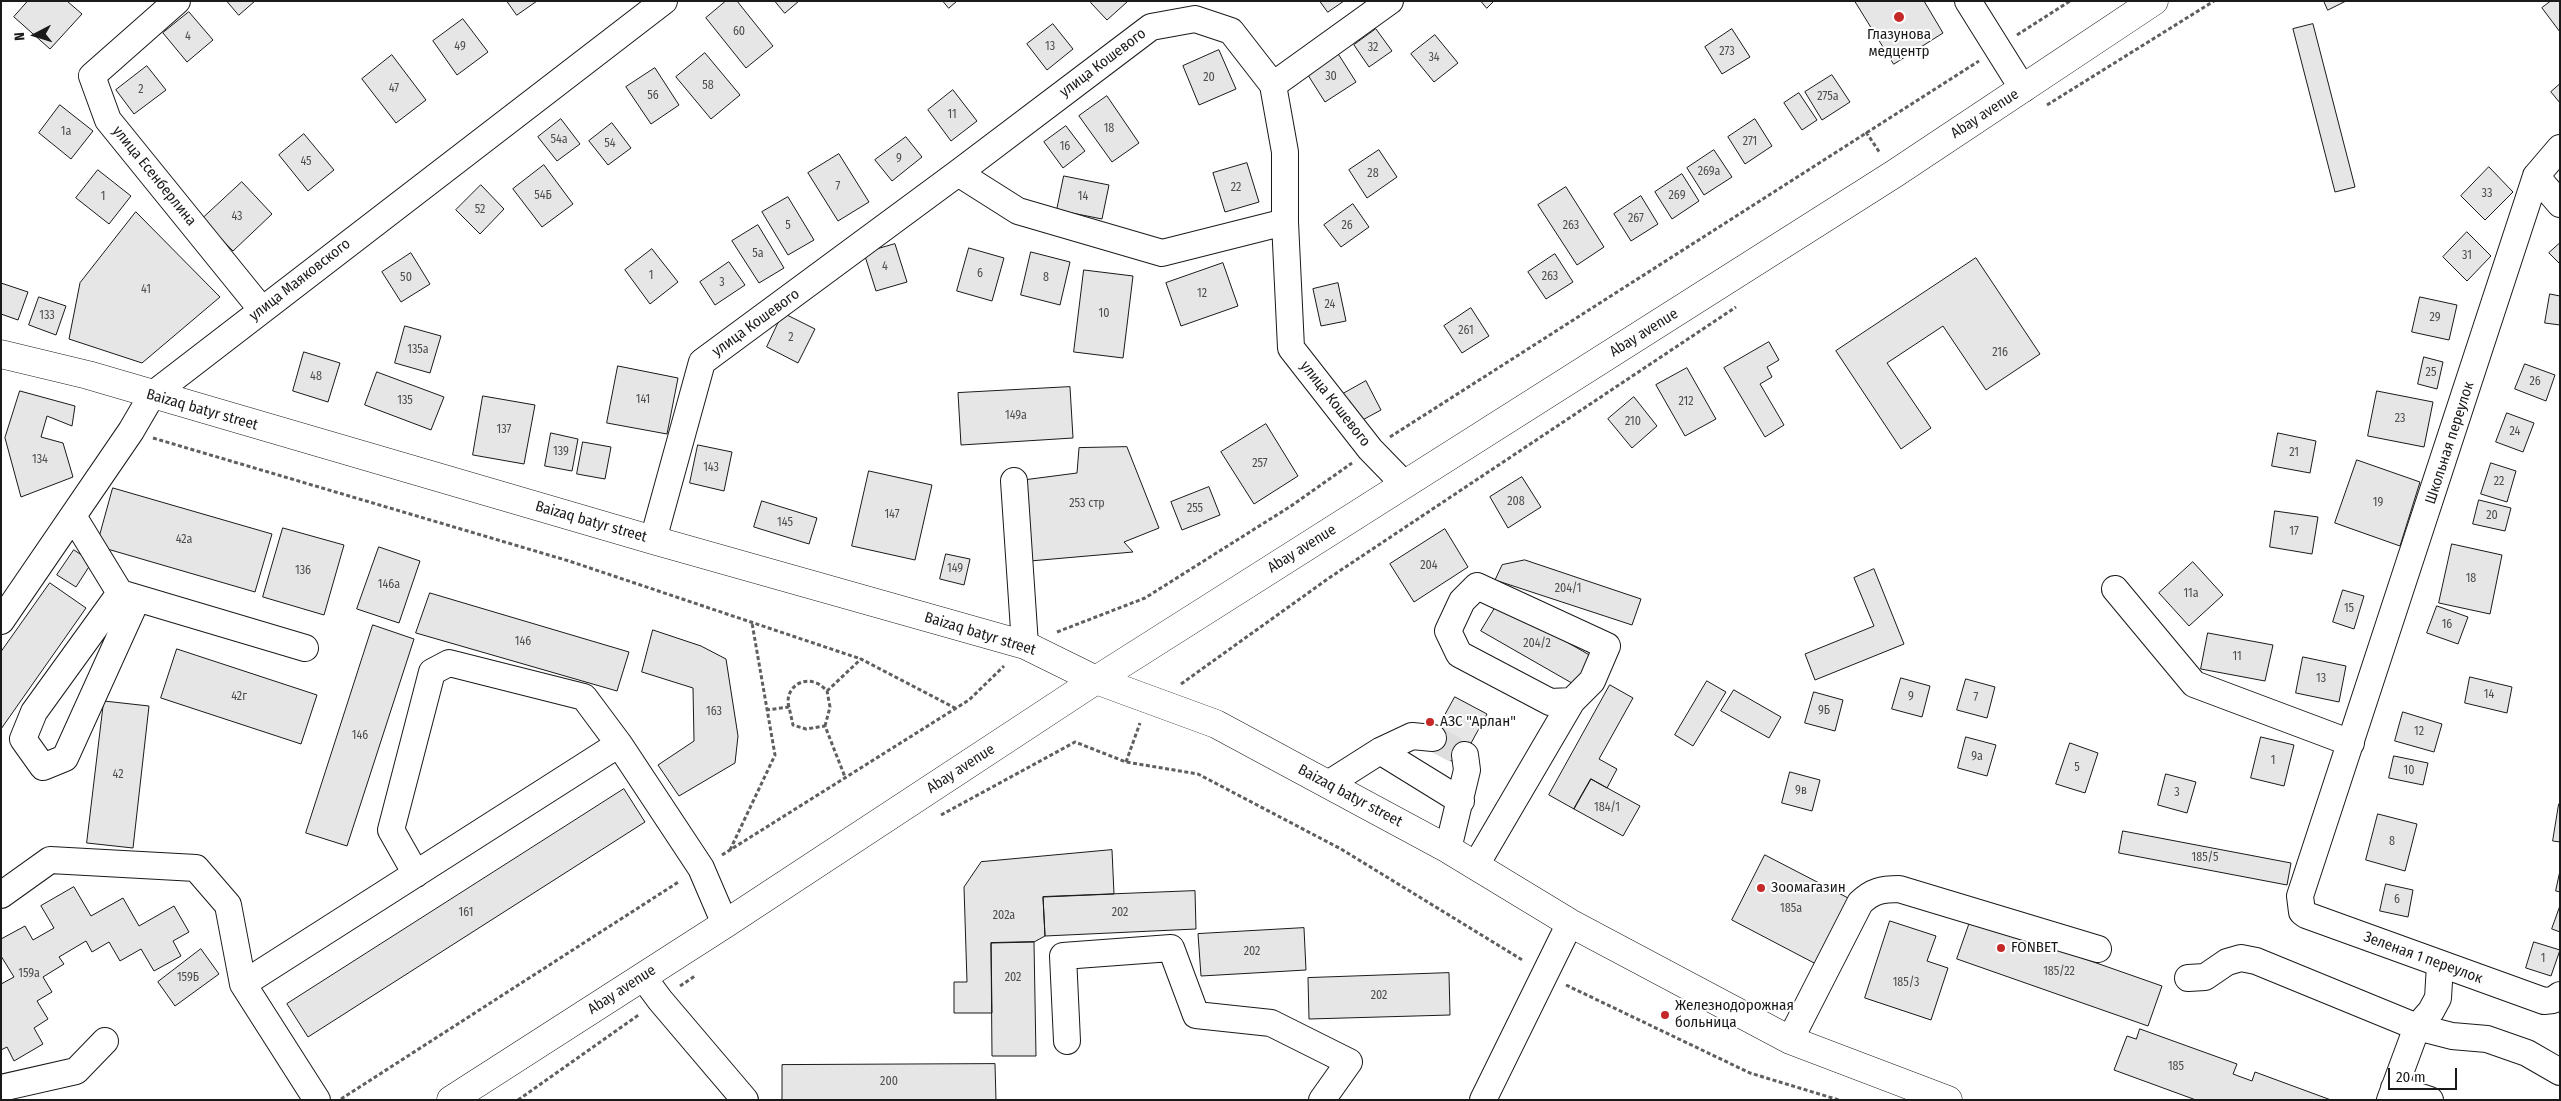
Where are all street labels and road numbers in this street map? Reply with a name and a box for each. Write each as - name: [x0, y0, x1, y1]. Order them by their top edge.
- street label: улица Кошевого: [1056, 25, 1150, 101]
- street label: Abay avenue: [1948, 85, 2022, 143]
- street label: улица Есенберлина: [108, 122, 200, 230]
- street label: улица Маяковского: [246, 235, 354, 325]
- street label: улица Кошевого: [709, 285, 803, 361]
- street label: Abay avenue: [1606, 305, 1682, 361]
- street label: улица Кошевого: [1296, 358, 1374, 450]
- street label: Школьная переулок: [2422, 379, 2478, 507]
- street label: Baizaq batyr street: [144, 385, 260, 435]
- street label: Baizaq batyr street: [533, 497, 649, 547]
- street label: Abay avenue: [1264, 521, 1340, 577]
- street label: Baizaq batyr street: [922, 609, 1038, 659]
- street label: Abay avenue: [924, 740, 998, 798]
- street label: Baizaq batyr street: [1295, 761, 1405, 831]
- street label: Зеленая 1 переулок: [2361, 928, 2485, 988]
- street label: Abay avenue: [585, 961, 659, 1019]

